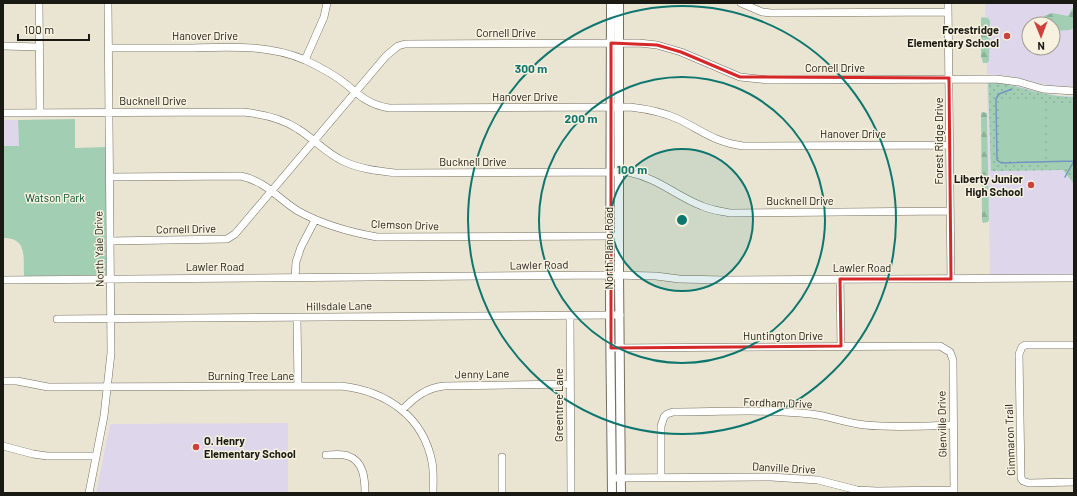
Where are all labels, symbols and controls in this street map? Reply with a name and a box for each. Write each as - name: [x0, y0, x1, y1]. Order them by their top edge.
- scale bar: [18, 16, 89, 42]
- north arrow: [1021, 16, 1061, 56]
- text: 100 m: [24, 22, 54, 36]
- place label: Forestridge Elementary School: [907, 23, 999, 49]
- street label: Cornell Drive: [476, 26, 536, 39]
- street label: Hanover Drive: [172, 29, 238, 42]
- marker: Forestridge Elementary School: [1002, 31, 1012, 41]
- text: N: [1037, 40, 1045, 53]
- text: 300 m: [515, 61, 547, 75]
- street label: Cornell Drive: [805, 61, 865, 74]
- street label: Hanover Drive: [492, 90, 558, 103]
- street label: Bucknell Drive: [119, 94, 187, 107]
- street label: Forest Ridge Drive: [932, 97, 945, 185]
- text: 200 m: [565, 111, 597, 125]
- street label: Hanover Drive: [820, 127, 886, 140]
- street label: Bucknell Drive: [439, 155, 507, 168]
- text: 100 m: [617, 162, 647, 176]
- place label: Liberty Junior High School: [954, 172, 1024, 198]
- marker: Liberty Junior High School: [1026, 180, 1036, 190]
- park label: Watson Park: [25, 191, 85, 204]
- street label: Bucknell Drive: [766, 194, 834, 207]
- street label: North Plano Road: [602, 207, 615, 289]
- street label: North Yale Drive: [91, 211, 106, 287]
- centre of rings: [675, 213, 689, 227]
- street label: Clemson Drive: [371, 217, 439, 232]
- street label: Cornell Drive: [156, 221, 216, 236]
- street label: Lawler Road: [510, 257, 568, 272]
- street label: Lawler Road: [186, 260, 244, 273]
- street label: Lawler Road: [833, 261, 891, 274]
- street label: Hillsdale Lane: [306, 298, 372, 313]
- street label: Huntington Drive: [743, 329, 823, 342]
- street label: Jenny Lane: [454, 367, 510, 380]
- street label: Greentree Lane: [552, 368, 565, 442]
- street label: Burning Tree Lane: [208, 369, 294, 382]
- street label: Glenville Drive: [934, 390, 949, 457]
- street label: Fordham Drive: [743, 395, 813, 410]
- street label: Cimmaron Trail: [1002, 404, 1017, 476]
- place label: O. Henry Elementary School: [204, 434, 296, 460]
- marker: O. Henry Elementary School: [191, 442, 201, 452]
- street label: Danville Drive: [752, 459, 816, 476]

